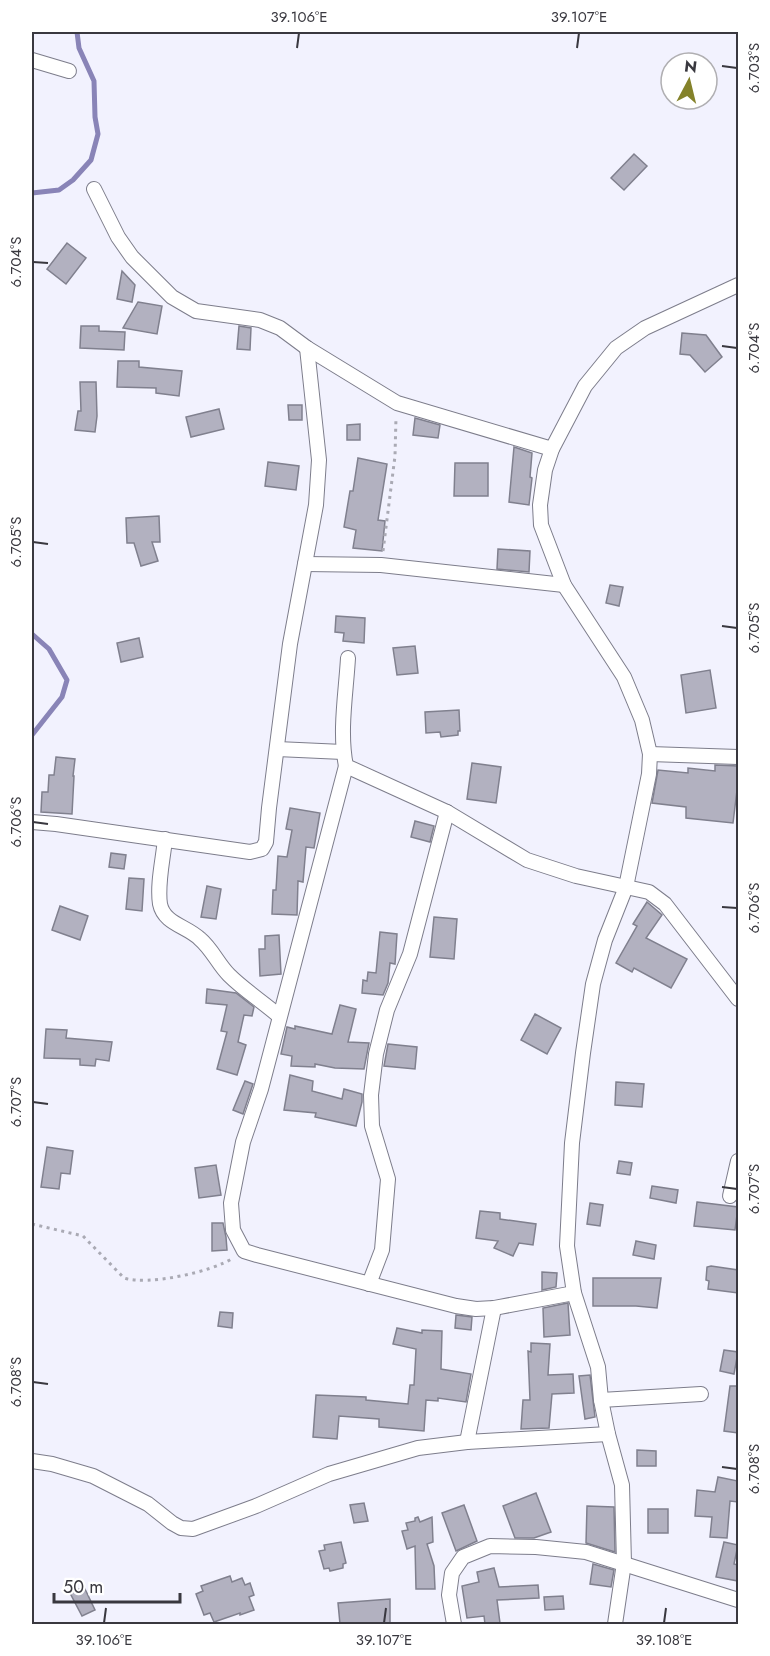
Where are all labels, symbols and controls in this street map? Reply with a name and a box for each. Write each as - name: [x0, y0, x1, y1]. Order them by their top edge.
- text: 39.106°E: [270, 6, 328, 28]
- text: 39.107°E: [551, 6, 607, 28]
- text: 6.703°S: [743, 43, 765, 93]
- north arrow: [659, 51, 719, 111]
- text: N: [683, 54, 698, 79]
- text: 6.704°S: [5, 236, 27, 288]
- text: 6.704°S: [743, 322, 765, 374]
- text: 6.705°S: [5, 517, 27, 567]
- text: 6.705°S: [743, 603, 765, 653]
- text: 6.706°S: [5, 796, 27, 848]
- text: 6.706°S: [743, 882, 765, 934]
- text: 6.707°S: [5, 1077, 27, 1127]
- text: 6.707°S: [743, 1164, 765, 1214]
- text: 6.708°S: [5, 1357, 27, 1407]
- text: 6.708°S: [743, 1444, 765, 1494]
- scale bar: [54, 1566, 180, 1604]
- text: 50 m: [63, 1574, 103, 1600]
- text: 39.106°E: [75, 1629, 133, 1651]
- text: 39.107°E: [356, 1629, 412, 1651]
- text: 39.108°E: [636, 1629, 692, 1651]

